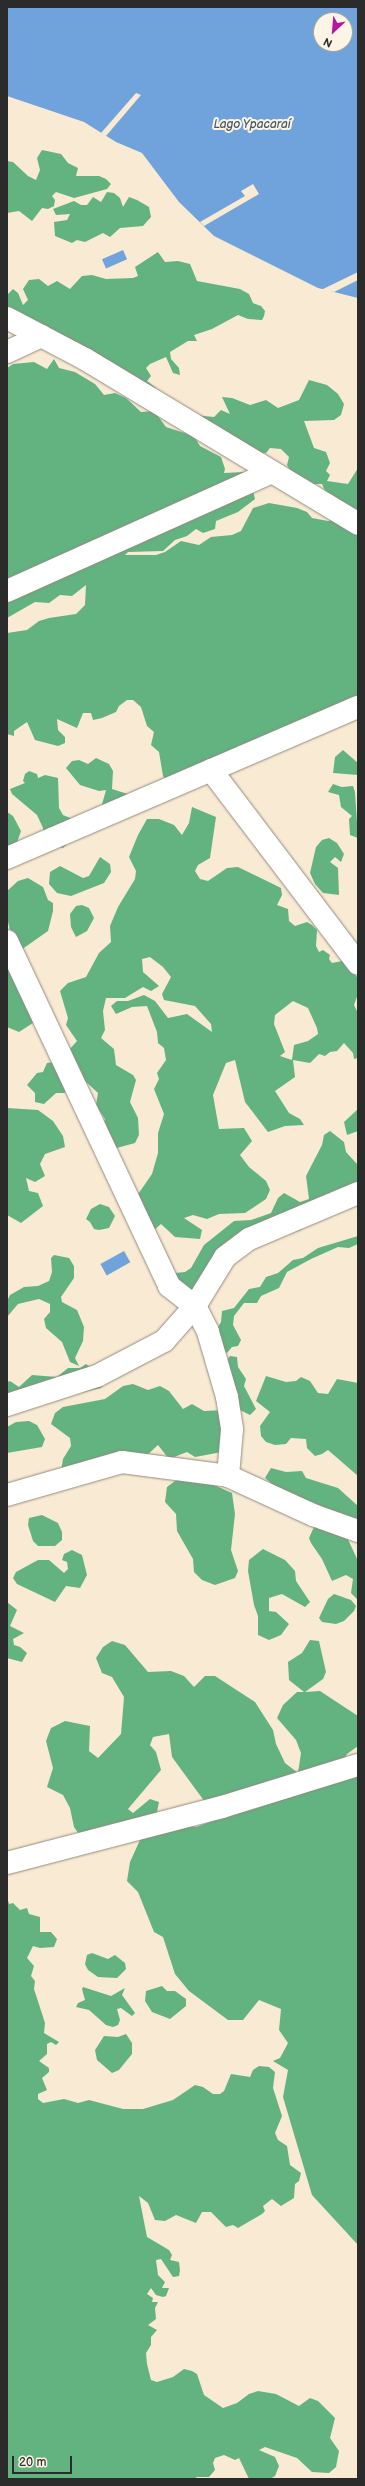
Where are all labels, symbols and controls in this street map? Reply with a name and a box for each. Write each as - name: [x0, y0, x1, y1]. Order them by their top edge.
- north arrow: [313, 12, 353, 52]
- text: N: [321, 35, 335, 50]
- water label: Lago Ypacaraí: [213, 118, 291, 132]
- scale bar: [14, 2448, 74, 2474]
- text: 20 m: [19, 2455, 46, 2470]

